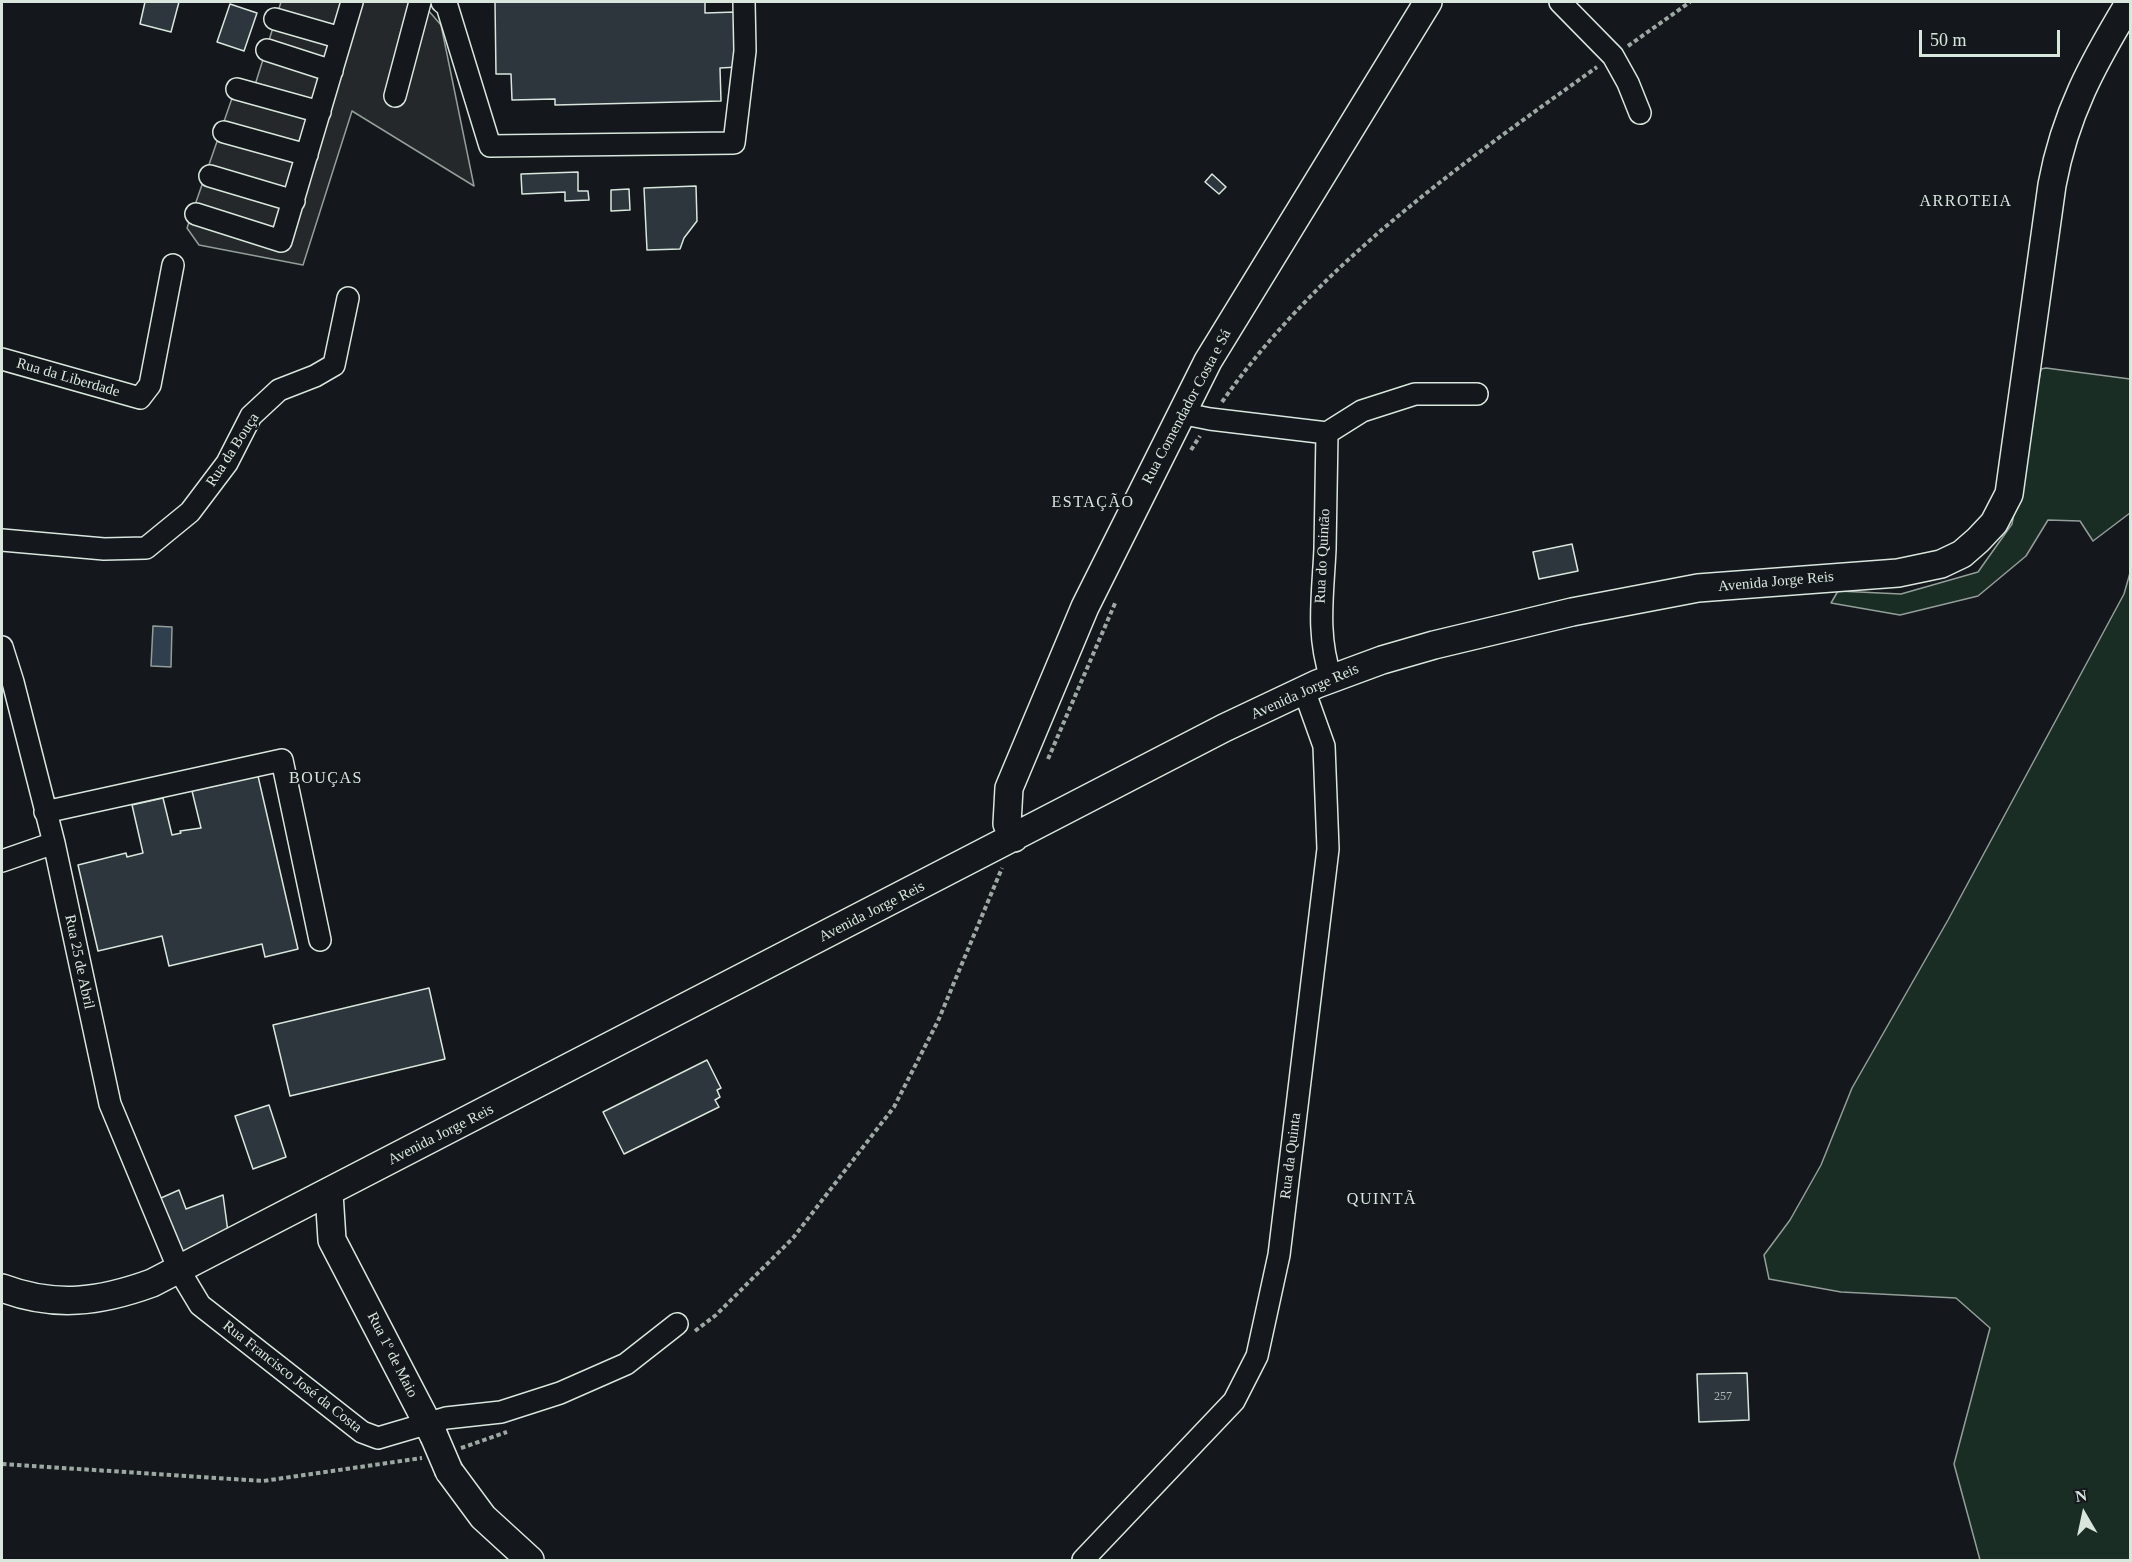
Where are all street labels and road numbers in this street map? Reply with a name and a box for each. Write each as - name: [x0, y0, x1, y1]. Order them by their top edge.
- street label: Rua Comendador Costa e Sá: [1139, 327, 1235, 487]
- street label: Rua da Liberdade: [14, 355, 122, 401]
- street label: Rua da Bouça: [203, 410, 263, 490]
- street label: Rua do Quintão: [1312, 508, 1334, 604]
- street label: Avenida Jorge Reis: [1717, 568, 1835, 596]
- street label: Avenida Jorge Reis: [1248, 660, 1362, 724]
- street label: Avenida Jorge Reis: [816, 878, 928, 946]
- street label: Rua 25 de Abril: [60, 913, 98, 1011]
- street label: Avenida Jorge Reis: [385, 1101, 497, 1169]
- street label: Rua da Quinta: [1277, 1112, 1305, 1200]
- street label: Rua 1º de Maio: [363, 1309, 421, 1401]
- street label: Rua Francisco José da Costa: [219, 1317, 365, 1437]

